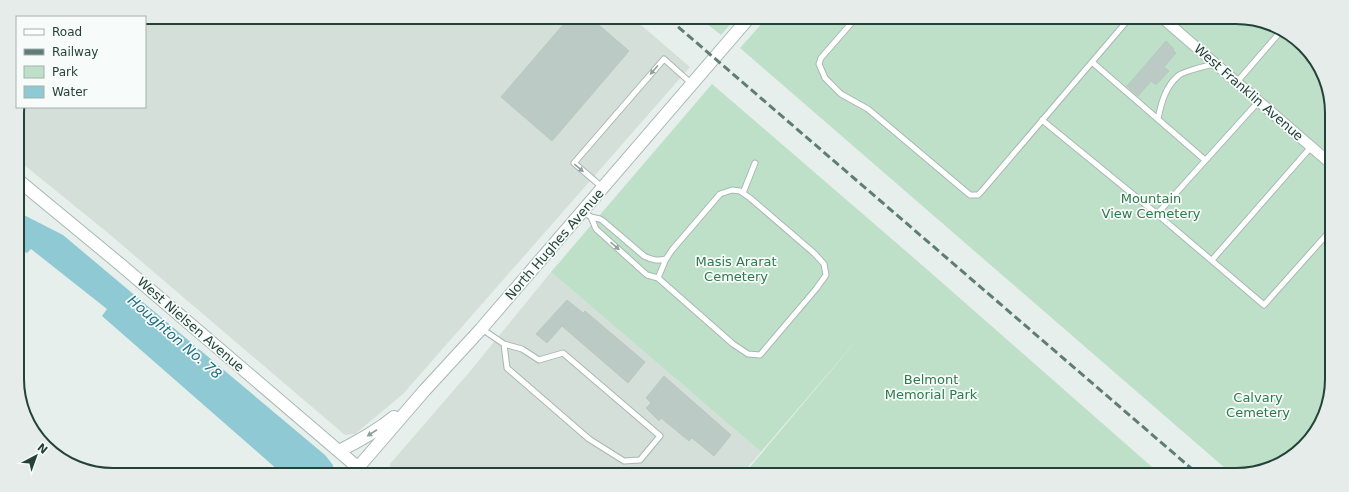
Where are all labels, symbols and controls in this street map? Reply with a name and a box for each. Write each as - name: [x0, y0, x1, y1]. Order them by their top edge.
- legend: [16, 16, 146, 108]
- text: Road: [52, 25, 82, 39]
- street label: West Franklin Avenue: [1191, 41, 1306, 144]
- text: Railway: [52, 45, 98, 59]
- text: Park: [52, 65, 78, 79]
- one-way arrow: [649, 65, 658, 75]
- text: Water: [52, 85, 88, 99]
- one-way arrow: [574, 164, 585, 173]
- street label: North Hughes Avenue: [502, 186, 607, 303]
- park label: Mountain View Cemetery: [1102, 191, 1201, 221]
- one-way arrow: [610, 242, 621, 251]
- park label: Masis Ararat Cemetery: [695, 254, 777, 284]
- street label: West Nielsen Avenue: [134, 274, 247, 375]
- water label: Houghton No. 78: [125, 292, 225, 382]
- park label: Belmont Memorial Park: [885, 372, 978, 402]
- park label: Calvary Cemetery: [1226, 390, 1290, 420]
- one-way arrow: [366, 430, 378, 437]
- north arrow: [16, 436, 56, 476]
- text: N: [34, 441, 50, 457]

